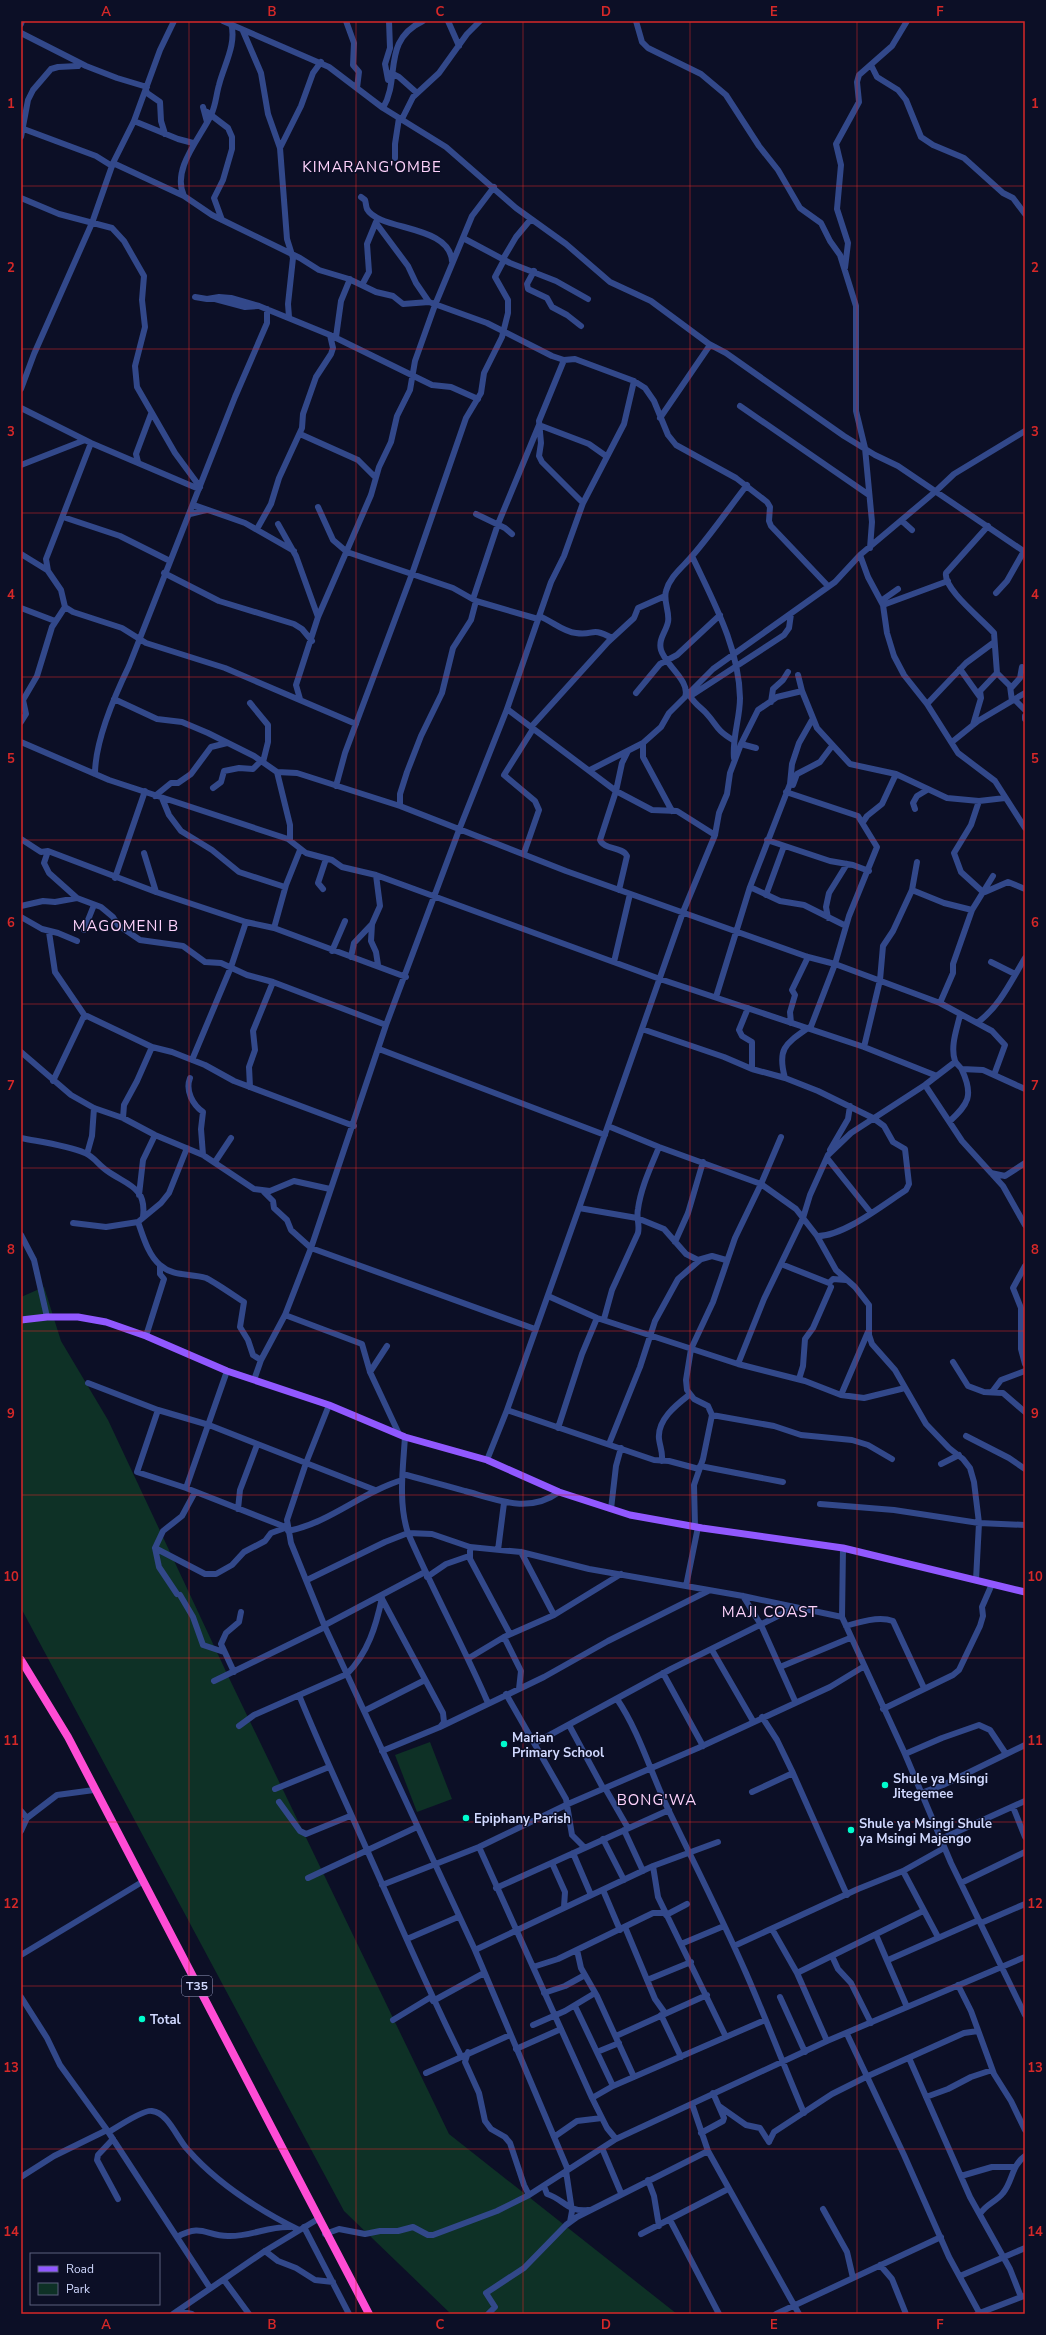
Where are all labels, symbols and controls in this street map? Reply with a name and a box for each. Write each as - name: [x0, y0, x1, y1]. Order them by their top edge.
- text: A: [101, 3, 111, 21]
- text: B: [268, 3, 277, 21]
- text: C: [436, 3, 445, 21]
- text: D: [601, 3, 611, 21]
- text: E: [770, 3, 778, 21]
- text: F: [936, 3, 944, 21]
- text: 1: [7, 95, 15, 113]
- text: 1: [1031, 95, 1039, 113]
- district label: KIMARANG'OMBE: [302, 157, 442, 177]
- text: 2: [7, 259, 15, 277]
- text: 2: [1031, 259, 1039, 277]
- text: 3: [7, 423, 15, 441]
- text: 3: [1031, 423, 1039, 441]
- text: 4: [7, 586, 15, 604]
- text: 4: [1031, 586, 1039, 604]
- text: 5: [7, 750, 15, 768]
- text: 5: [1031, 750, 1039, 768]
- text: 6: [7, 914, 15, 932]
- text: 6: [1031, 914, 1039, 932]
- district label: MAGOMENI B: [73, 916, 179, 936]
- text: 7: [7, 1077, 15, 1095]
- text: 7: [1031, 1077, 1039, 1095]
- text: 8: [7, 1241, 15, 1259]
- text: 8: [1031, 1241, 1039, 1259]
- text: 9: [7, 1405, 15, 1423]
- text: 9: [1031, 1405, 1039, 1423]
- text: 10: [3, 1568, 19, 1586]
- text: 10: [1027, 1568, 1043, 1586]
- district label: MAJI COAST: [722, 1602, 818, 1622]
- place label: Marian Primary School: [512, 1729, 605, 1762]
- text: 11: [3, 1732, 19, 1750]
- text: 11: [1027, 1732, 1043, 1750]
- marker: Marian Primary School: [499, 1739, 509, 1749]
- place label: Shule ya Msingi Jitegemee: [892, 1770, 988, 1803]
- marker: Shule ya Msingi Jitegemee: [880, 1780, 890, 1790]
- district label: BONG'WA: [617, 1790, 697, 1810]
- place label: Epiphany Parish: [474, 1810, 571, 1828]
- marker: Epiphany Parish: [461, 1813, 471, 1823]
- place label: Shule ya Msingi Shule ya Msingi Majengo: [858, 1815, 992, 1848]
- marker: Shule ya Msingi Shule ya Msingi Majengo: [846, 1825, 856, 1835]
- text: 12: [3, 1895, 19, 1913]
- text: 12: [1027, 1895, 1043, 1913]
- road number: T35: [182, 1976, 212, 1996]
- place label: Total: [150, 2011, 182, 2029]
- marker: Total: [137, 2014, 147, 2024]
- text: 13: [3, 2059, 19, 2077]
- text: 13: [1027, 2059, 1043, 2077]
- text: 14: [3, 2223, 19, 2241]
- text: 14: [1027, 2223, 1043, 2241]
- legend: [30, 2253, 160, 2305]
- text: Road: [66, 2261, 94, 2277]
- text: Park: [66, 2281, 91, 2297]
- text: A: [101, 2316, 111, 2334]
- text: B: [268, 2316, 277, 2334]
- text: C: [436, 2316, 445, 2334]
- text: D: [601, 2316, 611, 2334]
- text: E: [770, 2316, 778, 2334]
- text: F: [936, 2316, 944, 2334]

